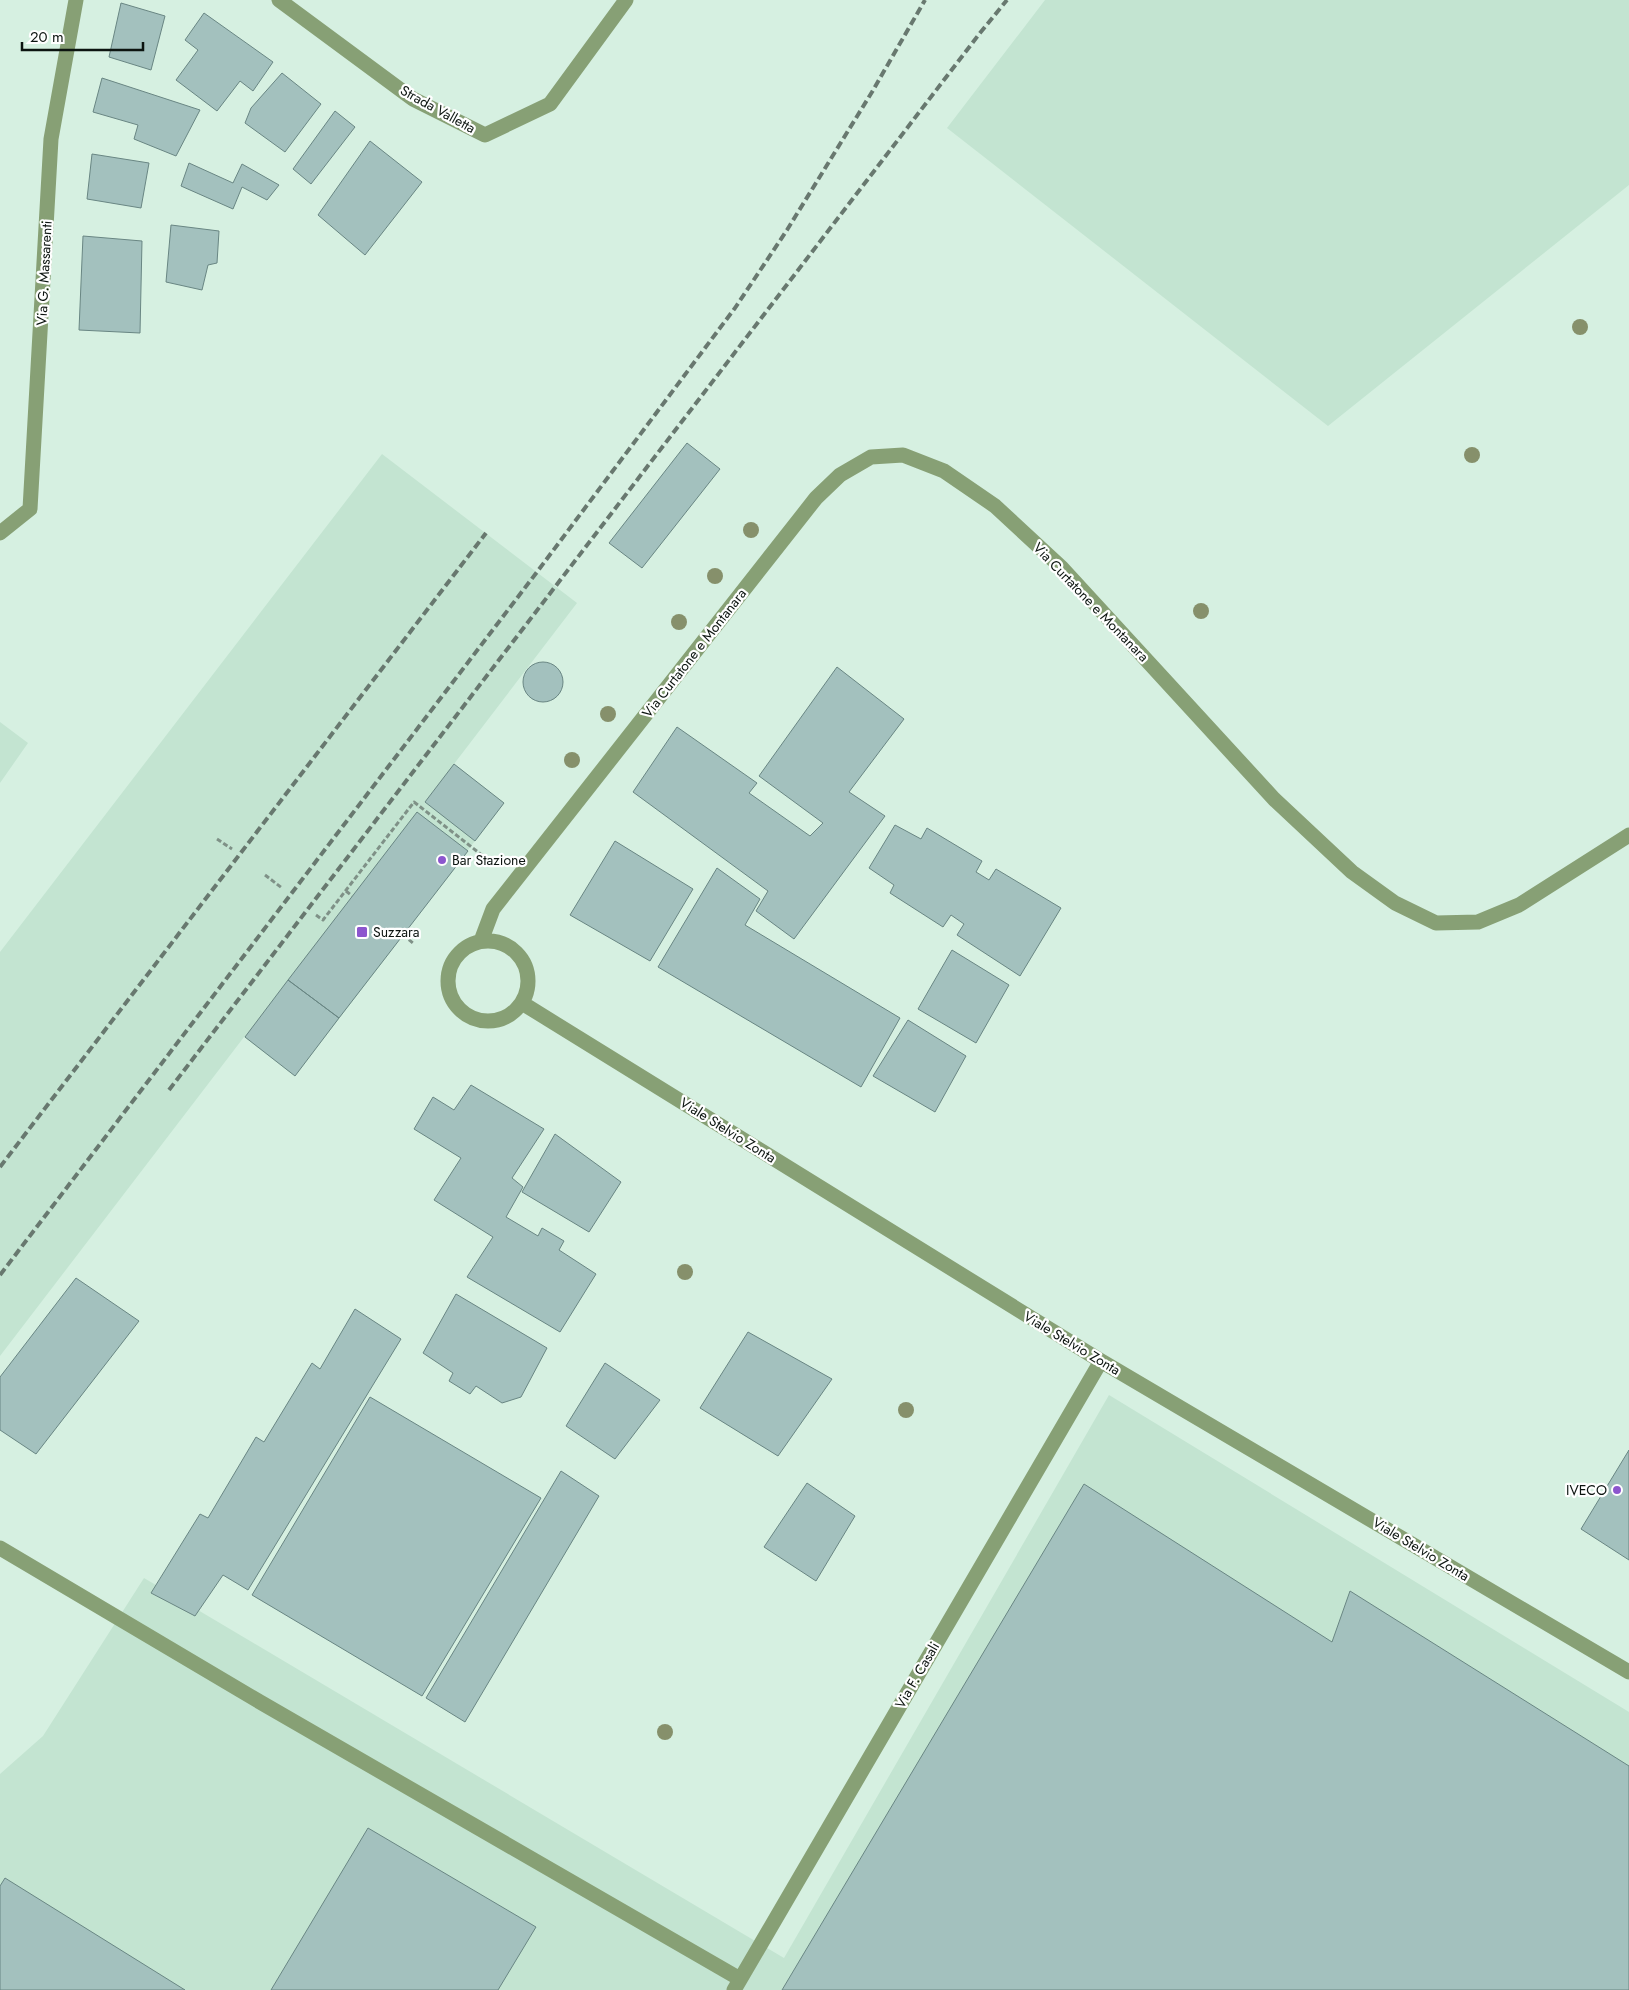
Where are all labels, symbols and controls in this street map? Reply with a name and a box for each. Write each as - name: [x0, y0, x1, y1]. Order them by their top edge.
- scale bar: [22, 20, 144, 52]
- text: 20 m: [30, 26, 64, 48]
- street label: Strada Valletta: [397, 80, 479, 138]
- street label: Via G. Massarenti: [31, 220, 57, 326]
- street label: Via Curtatone e Montanara: [1029, 538, 1153, 666]
- street label: Via Curtatone e Montanara: [637, 584, 751, 722]
- place label: Bar Stazione: [452, 850, 526, 870]
- marker: Bar Stazione: [436, 854, 448, 866]
- place label: Suzzara: [373, 922, 420, 942]
- marker: Suzzara: [355, 925, 369, 939]
- street label: Viale Stelvio Zonta: [676, 1092, 780, 1168]
- street label: Viale Stelvio Zonta: [1020, 1306, 1124, 1380]
- place label: IVECO: [1566, 1480, 1607, 1500]
- marker: IVECO: [1611, 1484, 1623, 1496]
- street label: Viale Stelvio Zonta: [1369, 1512, 1473, 1586]
- street label: Via F. Casali: [890, 1638, 944, 1712]

